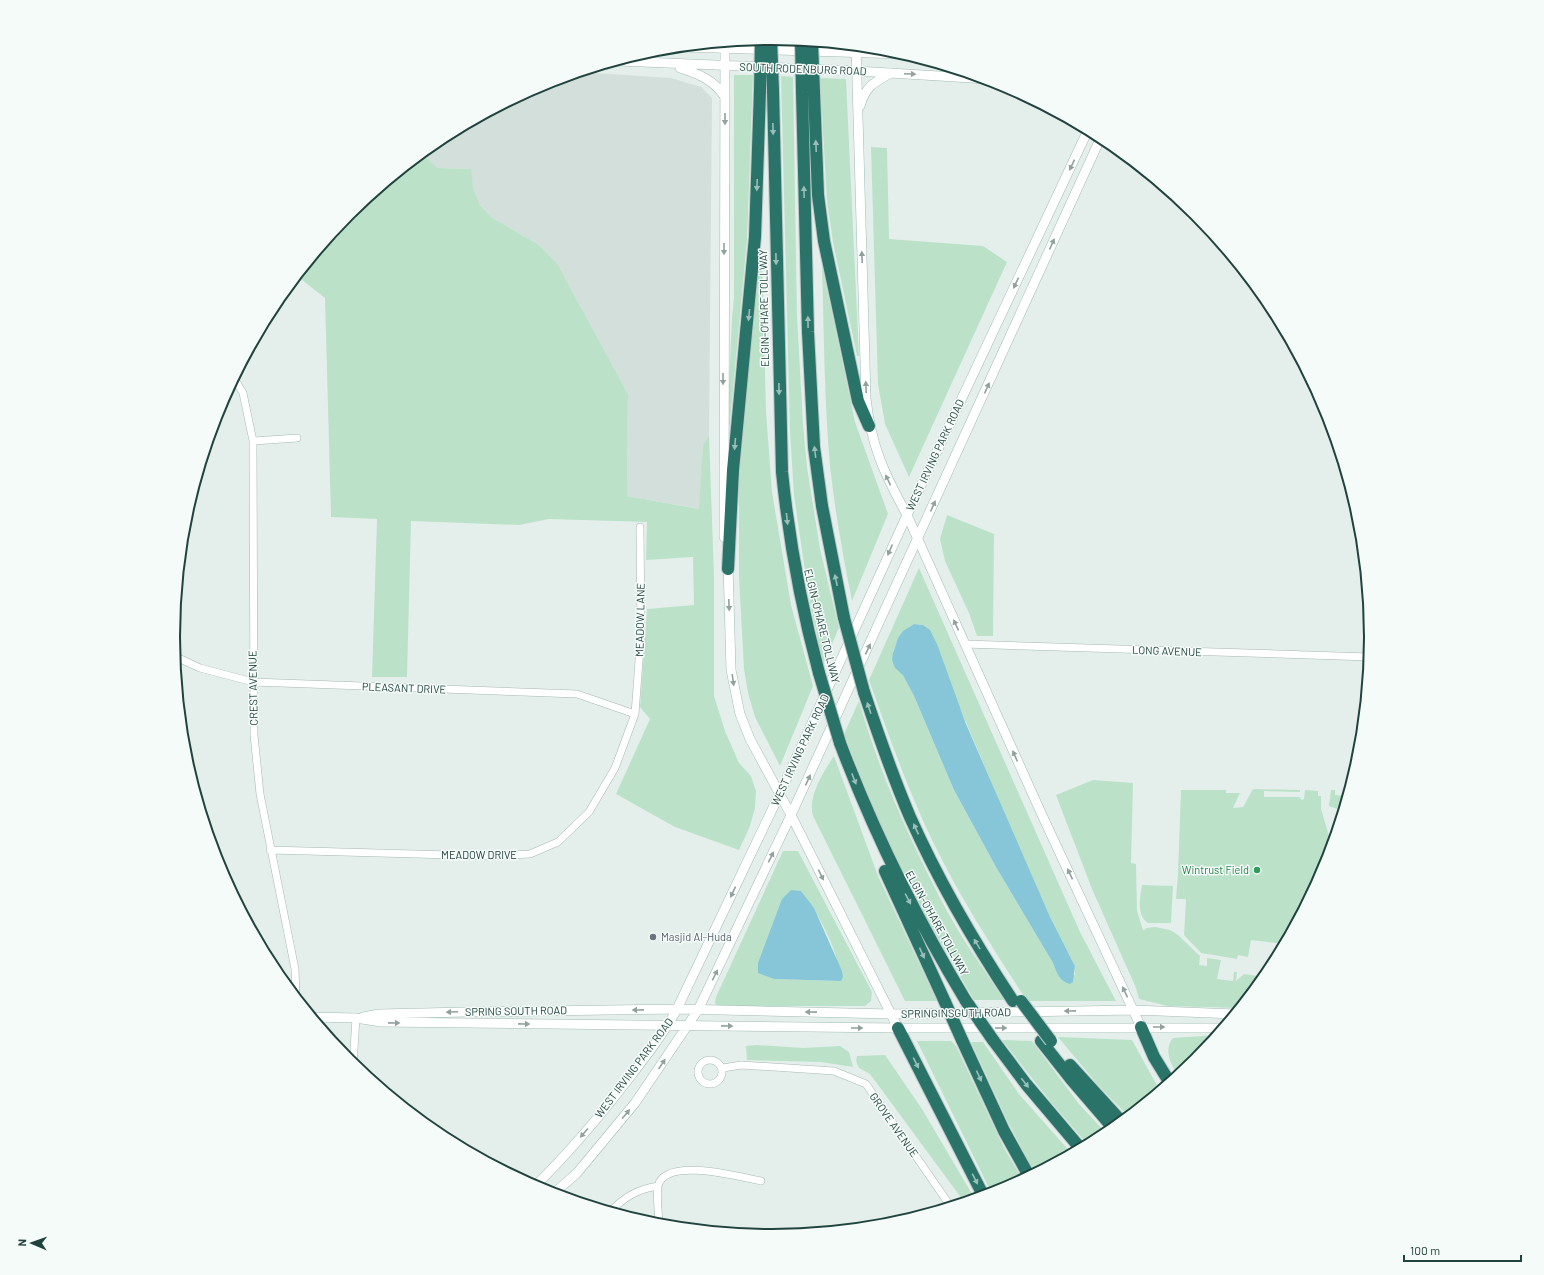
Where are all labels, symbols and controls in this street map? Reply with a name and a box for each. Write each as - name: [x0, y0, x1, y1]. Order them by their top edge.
- street label: SOUTH RODENBURG ROAD: [739, 60, 867, 77]
- one-way arrow: [904, 70, 916, 77]
- one-way arrow: [722, 113, 728, 126]
- one-way arrow: [770, 123, 777, 135]
- one-way arrow: [813, 140, 820, 152]
- one-way arrow: [1069, 160, 1075, 171]
- one-way arrow: [754, 179, 760, 192]
- one-way arrow: [801, 186, 808, 198]
- one-way arrow: [1049, 238, 1055, 250]
- one-way arrow: [721, 243, 727, 256]
- street label: ELGIN-O'HARE TOLLWAY: [756, 249, 771, 367]
- one-way arrow: [859, 250, 865, 263]
- one-way arrow: [773, 253, 779, 266]
- one-way arrow: [1013, 277, 1019, 289]
- one-way arrow: [746, 309, 752, 321]
- one-way arrow: [805, 315, 811, 328]
- one-way arrow: [720, 373, 726, 386]
- one-way arrow: [863, 380, 869, 393]
- one-way arrow: [984, 382, 990, 393]
- one-way arrow: [776, 383, 782, 396]
- street label: WEST IRVING PARK ROAD: [903, 397, 966, 513]
- one-way arrow: [732, 438, 738, 450]
- one-way arrow: [812, 446, 818, 458]
- one-way arrow: [885, 475, 892, 486]
- one-way arrow: [930, 500, 936, 512]
- one-way arrow: [783, 513, 790, 525]
- one-way arrow: [887, 545, 893, 557]
- street label: ELGIN-O'HARE TOLLWAY: [802, 567, 843, 684]
- one-way arrow: [832, 574, 838, 586]
- street label: MEADOW LANE: [632, 583, 647, 657]
- one-way arrow: [726, 599, 732, 612]
- one-way arrow: [953, 619, 959, 630]
- one-way arrow: [865, 643, 871, 654]
- street label: LONG AVENUE: [1132, 643, 1202, 658]
- street label: CREST AVENUE: [245, 650, 260, 726]
- one-way arrow: [730, 674, 736, 686]
- street label: PLEASANT DRIVE: [362, 680, 447, 695]
- street label: WEST IRVING PARK ROAD: [768, 692, 831, 808]
- one-way arrow: [866, 702, 872, 714]
- one-way arrow: [1012, 750, 1018, 762]
- one-way arrow: [805, 774, 811, 785]
- one-way arrow: [851, 774, 857, 786]
- one-way arrow: [913, 824, 919, 835]
- street label: MEADOW DRIVE: [441, 848, 517, 861]
- one-way arrow: [768, 852, 774, 863]
- place label: Wintrust Field: [1182, 863, 1249, 876]
- marker: Wintrust Field: [1252, 865, 1262, 875]
- street label: ELGIN-O'HARE TOLLWAY: [903, 868, 972, 977]
- one-way arrow: [1067, 868, 1073, 880]
- one-way arrow: [818, 869, 824, 881]
- one-way arrow: [730, 886, 736, 897]
- one-way arrow: [905, 893, 911, 905]
- place label: Masjid Al-Huda: [661, 930, 732, 943]
- marker: Masjid Al-Huda: [648, 932, 658, 942]
- one-way arrow: [973, 938, 980, 950]
- one-way arrow: [919, 947, 925, 959]
- one-way arrow: [712, 969, 718, 980]
- one-way arrow: [1122, 986, 1128, 997]
- street label: SPRING SOUTH ROAD: [465, 1003, 567, 1018]
- street label: SPRINGINSGUTH ROAD: [901, 1005, 1011, 1020]
- one-way arrow: [631, 1007, 644, 1013]
- one-way arrow: [1063, 1008, 1076, 1014]
- one-way arrow: [445, 1009, 458, 1015]
- one-way arrow: [804, 1009, 817, 1016]
- street label: WEST IRVING PARK ROAD: [592, 1015, 676, 1120]
- one-way arrow: [388, 1019, 400, 1026]
- one-way arrow: [518, 1021, 531, 1027]
- one-way arrow: [721, 1023, 734, 1029]
- one-way arrow: [1153, 1024, 1166, 1030]
- one-way arrow: [851, 1025, 864, 1031]
- one-way arrow: [995, 1025, 1008, 1031]
- one-way arrow: [913, 1057, 919, 1069]
- one-way arrow: [658, 1058, 666, 1069]
- one-way arrow: [976, 1070, 982, 1082]
- one-way arrow: [1021, 1077, 1029, 1088]
- street label: GROVE AVENUE: [867, 1090, 922, 1160]
- one-way arrow: [622, 1109, 631, 1119]
- one-way arrow: [580, 1128, 589, 1139]
- one-way arrow: [972, 1173, 978, 1185]
- north arrow: [12, 1223, 52, 1263]
- scale bar: [1404, 1237, 1521, 1263]
- text: N: [15, 1239, 28, 1247]
- text: 100 m: [1410, 1243, 1440, 1257]

